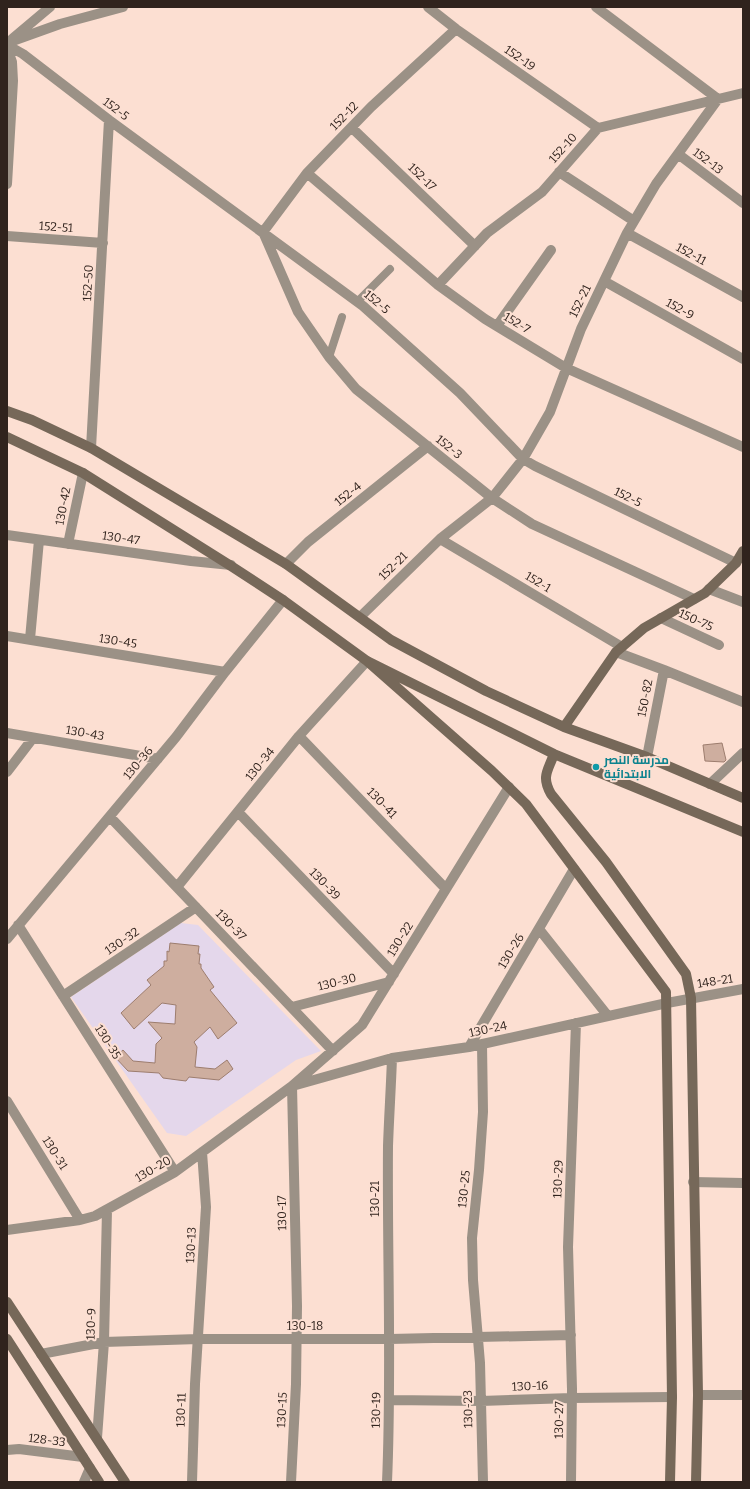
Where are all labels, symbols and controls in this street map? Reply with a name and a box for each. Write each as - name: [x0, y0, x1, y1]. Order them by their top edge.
- street label: 152-19: [502, 42, 538, 74]
- street label: 152-5: [100, 95, 132, 123]
- street label: 152-12: [327, 99, 361, 133]
- street label: 152-10: [546, 130, 580, 166]
- street label: 152-13: [690, 145, 726, 177]
- street label: 152-17: [405, 160, 439, 194]
- street label: 152-51: [39, 219, 73, 235]
- street label: 152-11: [673, 240, 709, 268]
- street label: 152-50: [80, 264, 96, 302]
- street label: 152-21: [566, 282, 594, 319]
- street label: 152-5: [361, 287, 393, 317]
- street label: 152-9: [663, 296, 697, 322]
- street label: 152-7: [501, 310, 533, 336]
- street label: 152-3: [433, 432, 465, 462]
- street label: 152-4: [332, 479, 364, 509]
- street label: 152-5: [612, 484, 644, 510]
- street label: 130-42: [52, 486, 74, 526]
- street label: 130-47: [101, 528, 141, 548]
- street label: 152-21: [376, 549, 410, 583]
- street label: 152-1: [523, 569, 553, 595]
- street label: 150-75: [677, 606, 715, 634]
- street label: 130-45: [98, 631, 138, 651]
- street label: 150-82: [634, 678, 656, 718]
- street label: 130-43: [65, 723, 105, 743]
- street label: 130-36: [120, 744, 156, 782]
- street label: 130-34: [242, 745, 278, 783]
- place label: مدرسة النصر الابتدائية: [603, 753, 669, 781]
- marker: مدرسة النصر الابتدائية: [591, 762, 601, 772]
- street label: 130-41: [364, 785, 400, 821]
- street label: 130-39: [307, 865, 343, 903]
- street label: 130-37: [213, 907, 249, 943]
- street label: 130-22: [384, 919, 416, 959]
- street label: 130-32: [102, 925, 142, 957]
- street label: 130-26: [495, 931, 527, 971]
- street label: 130-30: [316, 970, 358, 994]
- street label: 148-21: [696, 971, 734, 991]
- street label: 130-24: [468, 1018, 508, 1040]
- street label: 130-35: [92, 1022, 124, 1062]
- street label: 130-31: [39, 1134, 71, 1172]
- street label: 130-20: [133, 1153, 173, 1185]
- street label: 130-29: [550, 1160, 566, 1198]
- street label: 130-25: [455, 1170, 473, 1208]
- street label: 130-21: [368, 1181, 382, 1217]
- street label: 130-17: [275, 1195, 289, 1231]
- street label: 130-13: [183, 1226, 199, 1263]
- street label: 130-9: [83, 1308, 99, 1340]
- street label: 130-18: [287, 1319, 323, 1333]
- street label: 130-16: [512, 1378, 548, 1394]
- street label: 130-23: [461, 1390, 475, 1428]
- street label: 130-15: [274, 1392, 290, 1428]
- street label: 130-19: [369, 1392, 383, 1428]
- street label: 130-11: [173, 1393, 189, 1427]
- street label: 130-27: [552, 1401, 566, 1439]
- street label: 128-33: [28, 1431, 67, 1449]

